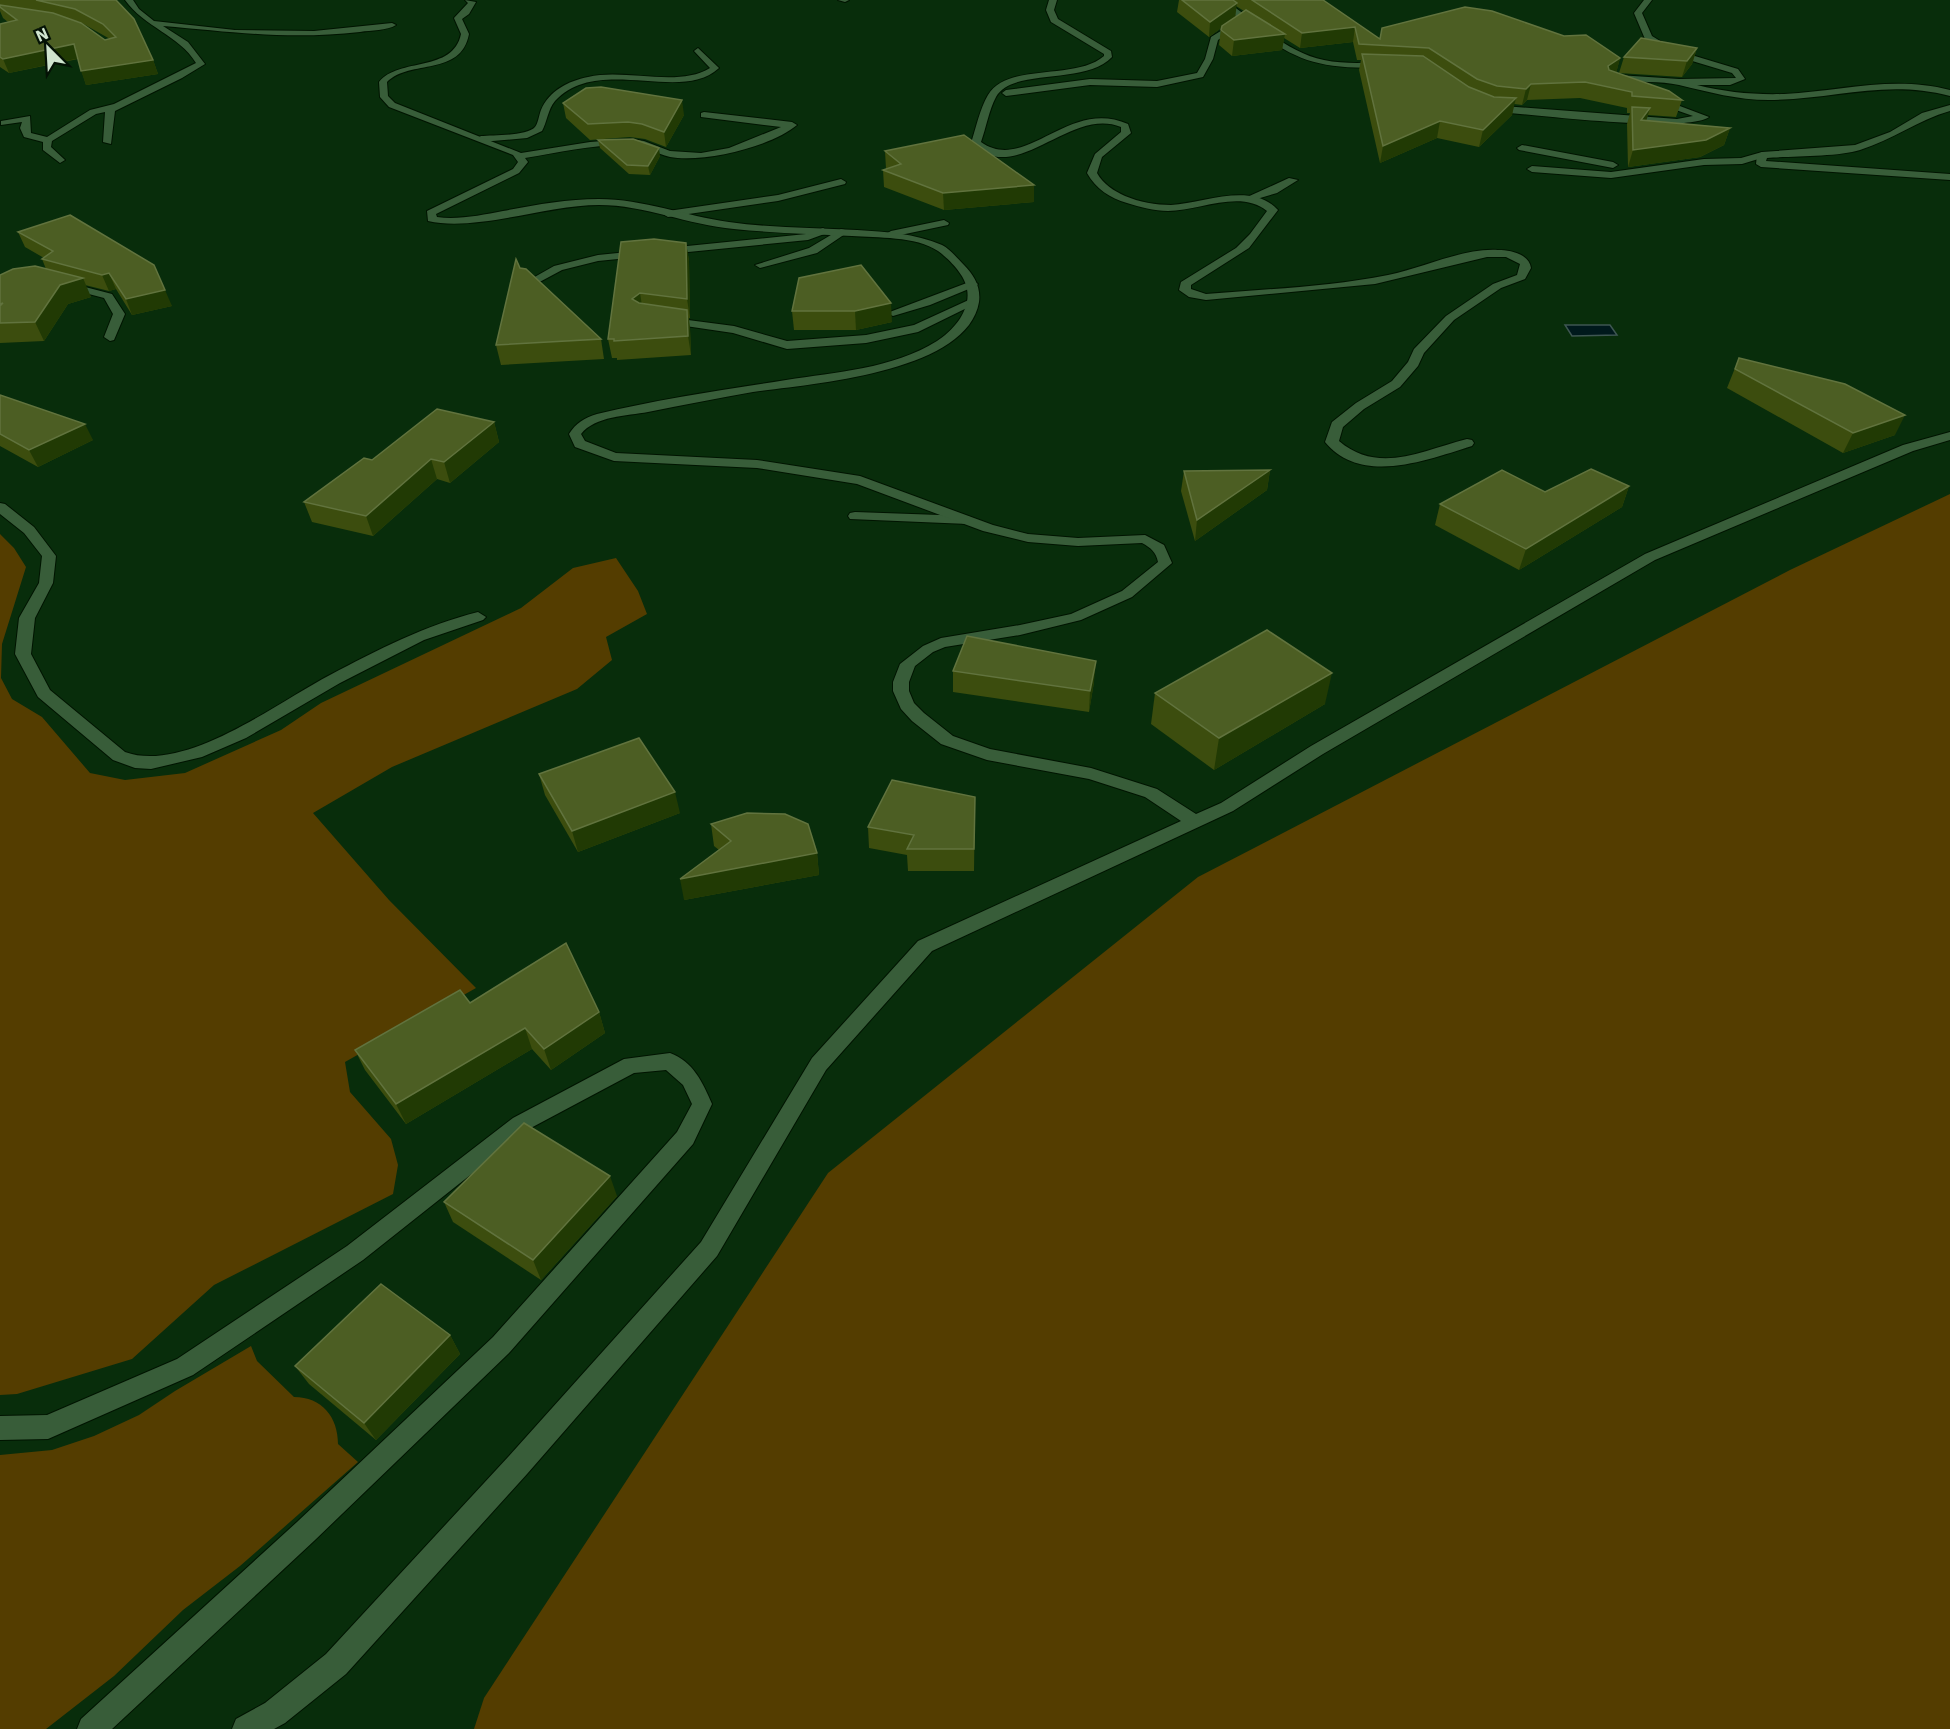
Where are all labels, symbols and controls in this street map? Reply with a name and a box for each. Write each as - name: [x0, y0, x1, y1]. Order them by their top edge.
- north arrow: [18, 18, 78, 78]
- text: N: [33, 23, 51, 46]

